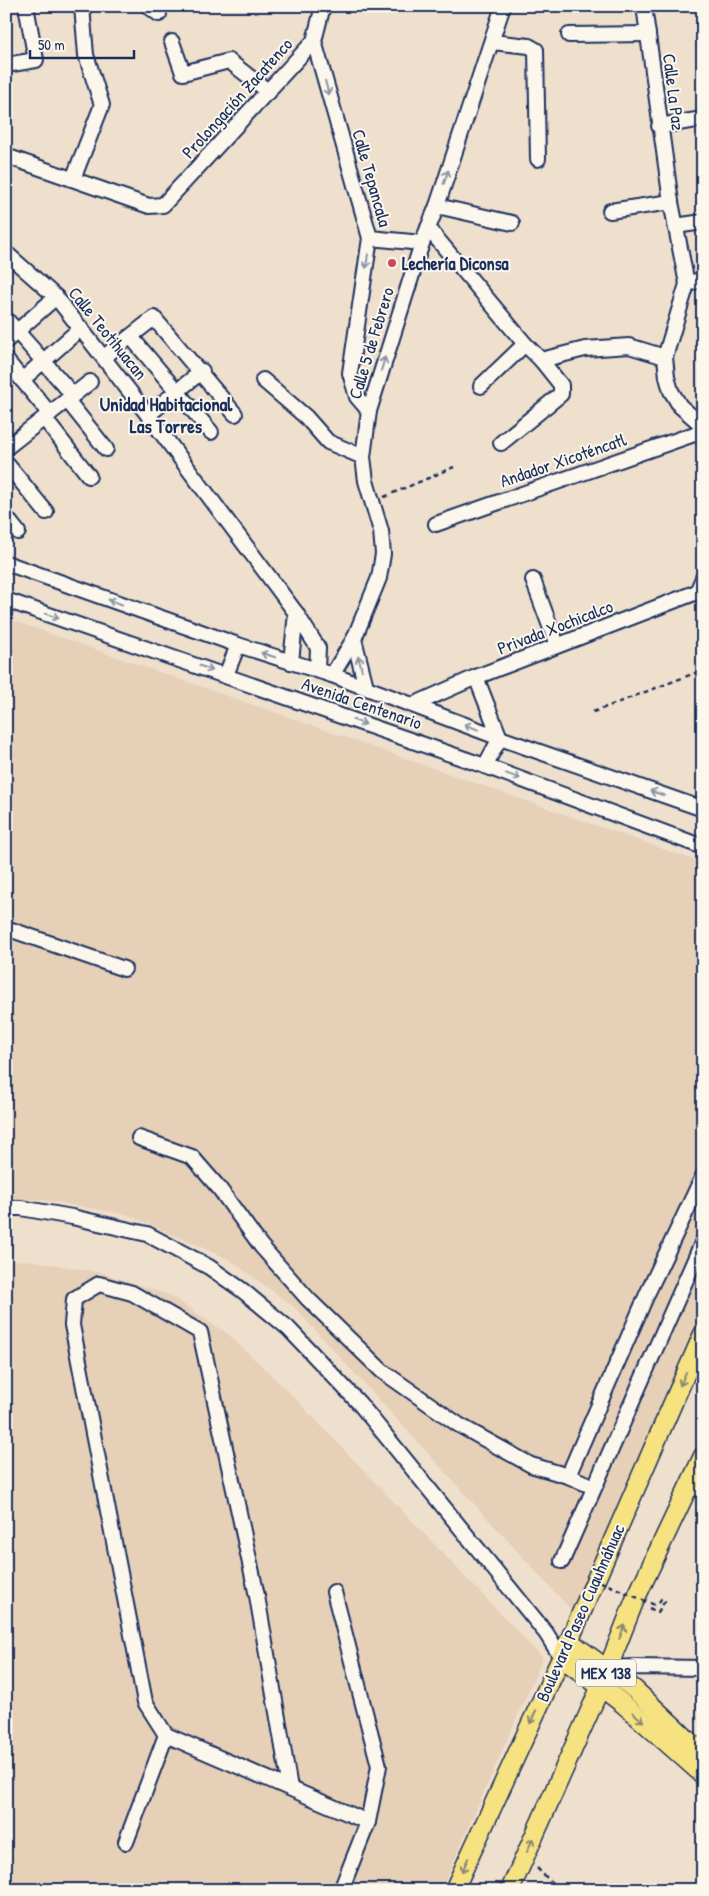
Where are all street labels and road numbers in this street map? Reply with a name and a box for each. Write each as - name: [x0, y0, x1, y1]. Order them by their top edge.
- street label: Prolongación Zacatenco: [176, 32, 298, 164]
- street label: Calle La Paz: [657, 52, 691, 132]
- street label: Calle Tepancala: [346, 126, 398, 230]
- street label: Calle Teotihuacan: [63, 281, 153, 385]
- street label: Calle 5 de Febrero: [342, 284, 400, 402]
- street label: Andador Xicoténcatl: [497, 427, 630, 493]
- street label: Privada Xochicalco: [494, 594, 616, 660]
- street label: Avenida Centenario: [299, 671, 425, 735]
- street label: Boulevard Paseo Cuauhnáhuac: [530, 1520, 630, 1706]
- road number: MEX 138: [576, 1660, 636, 1686]

